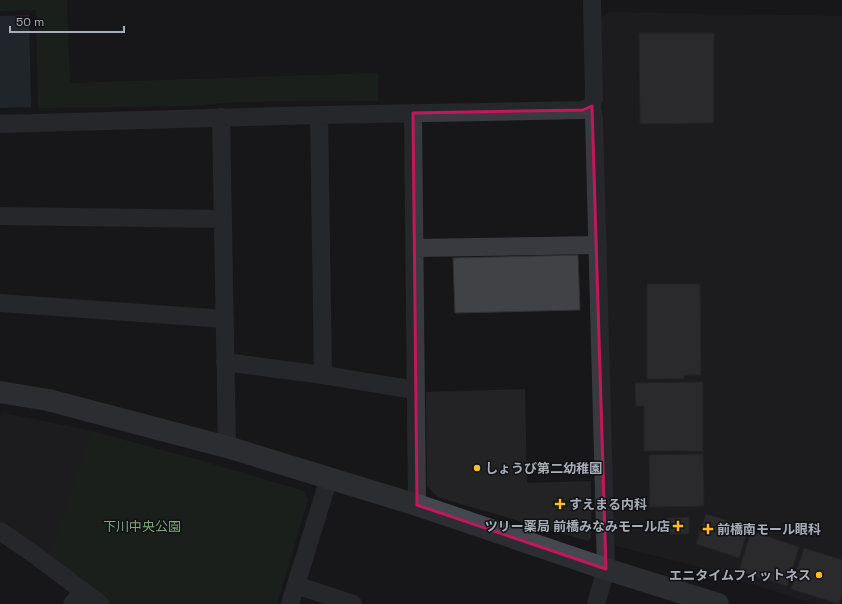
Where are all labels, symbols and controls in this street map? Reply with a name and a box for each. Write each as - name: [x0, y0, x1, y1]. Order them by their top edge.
- scale bar: [10, 8, 124, 34]
- text: 50 m: [16, 14, 44, 30]
- place label: しょうび第二幼稚園: [485, 460, 602, 477]
- marker: しょうび第二幼稚園: [472, 463, 482, 473]
- place label: すえまる内科: [569, 496, 647, 513]
- marker: すえまる内科: [554, 498, 566, 510]
- park label: 下川中央公園: [103, 518, 181, 535]
- place label: ツリー薬局 前橋みなみモール店: [485, 518, 670, 535]
- marker: ツリー薬局 前橋みなみモール店: [673, 521, 683, 531]
- place label: 前橋南モール眼科: [717, 521, 821, 538]
- marker: 前橋南モール眼科: [702, 523, 714, 535]
- place label: エニタイムフィットネス: [669, 567, 811, 584]
- marker: エニタイムフィットネス: [814, 570, 824, 580]

